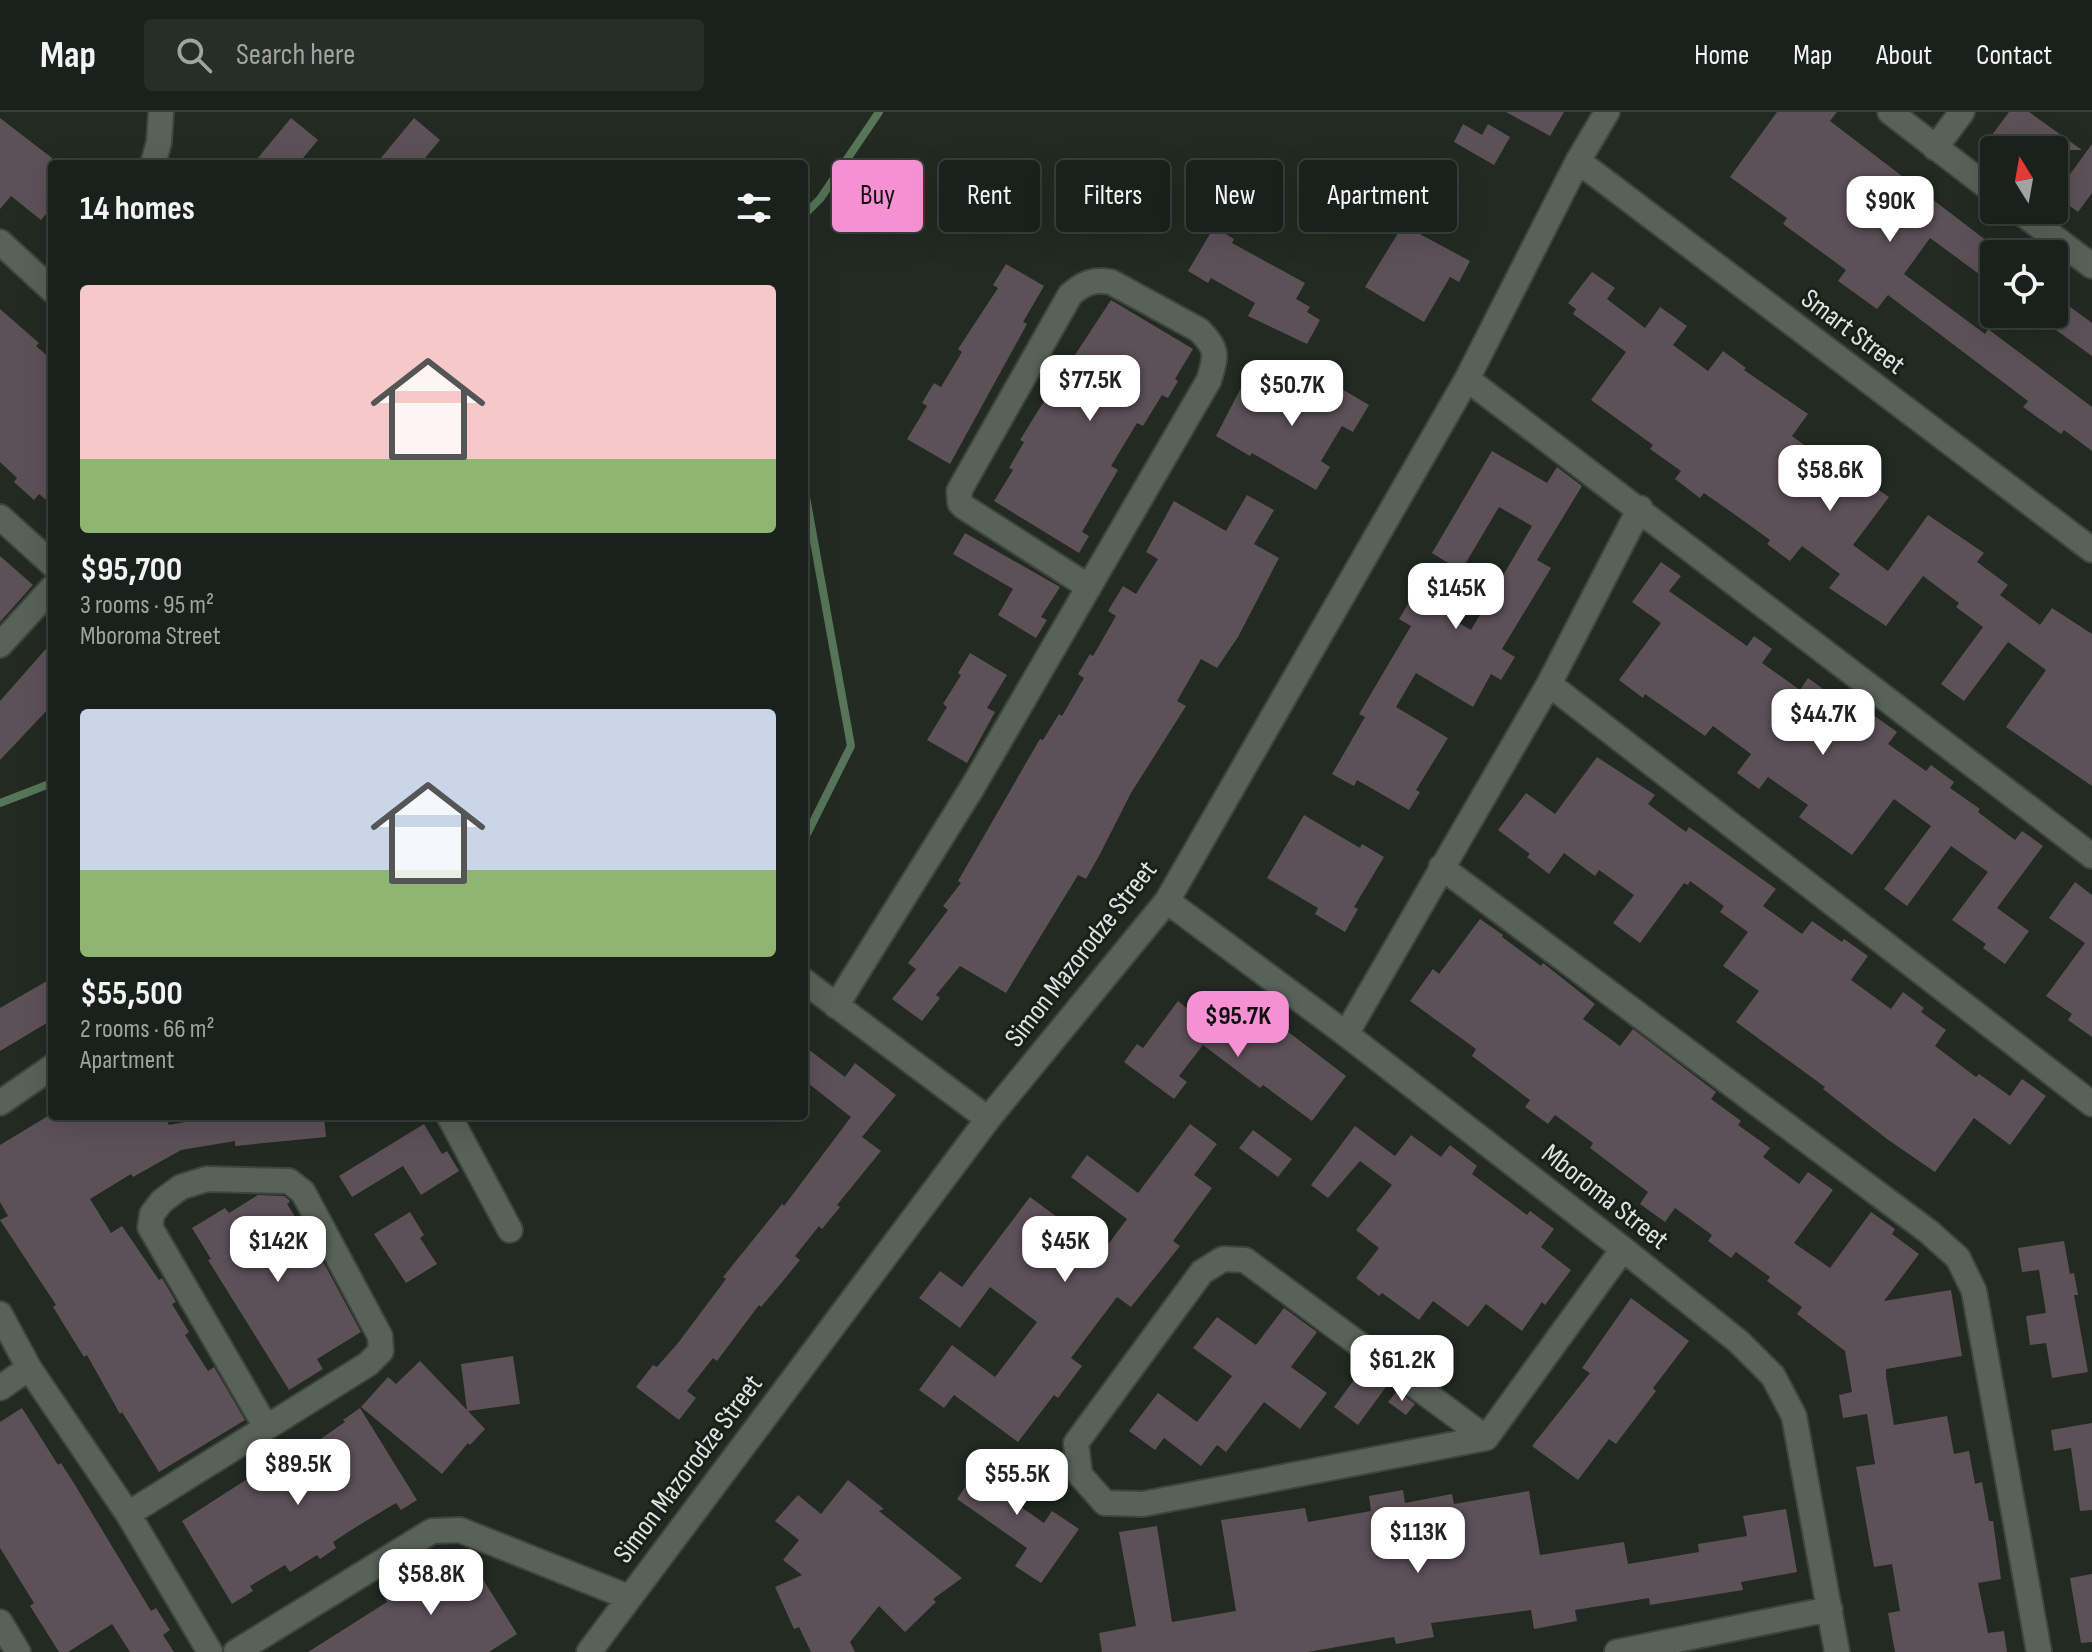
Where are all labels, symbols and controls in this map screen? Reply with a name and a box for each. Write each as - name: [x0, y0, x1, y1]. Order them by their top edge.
- search box: [144, 19, 704, 91]
- text: Map: [40, 33, 96, 78]
- icon: search: [172, 33, 216, 77]
- text: Search here: [236, 37, 355, 73]
- text: Home: [1694, 39, 1749, 72]
- text: Map: [1793, 39, 1832, 72]
- text: About: [1876, 39, 1932, 72]
- text: Contact: [1976, 39, 2052, 72]
- north arrow: [1980, 136, 2068, 224]
- map controls: [1980, 136, 2068, 328]
- chip: Buy: [832, 160, 923, 232]
- chip: Rent: [939, 160, 1040, 232]
- chip: Filters: [1056, 160, 1170, 232]
- chip: New: [1186, 160, 1283, 232]
- chip: Apartment: [1299, 160, 1457, 232]
- pin: $90K: [1843, 176, 1937, 244]
- icon: filters: [732, 186, 776, 230]
- text: $90K: [1865, 186, 1915, 217]
- text: 14 homes: [80, 188, 195, 229]
- button: locate: [1980, 240, 2068, 328]
- street label: Smart Street: [1795, 282, 1911, 382]
- icon: home: [356, 337, 500, 481]
- pin: $77.5K: [1025, 355, 1155, 423]
- pin: $50.7K: [1227, 360, 1357, 428]
- text: $77.5K: [1058, 365, 1122, 396]
- text: $50.7K: [1259, 370, 1325, 401]
- pin: $58.6K: [1765, 445, 1895, 513]
- text: $58.6K: [1796, 455, 1864, 486]
- text: $95,700: [80, 549, 182, 590]
- pin: $145K: [1400, 563, 1512, 631]
- text: $145K: [1426, 573, 1486, 604]
- text: 3 rooms · 95 m²: [80, 590, 214, 621]
- text: Mboroma Street: [80, 621, 221, 652]
- pin: $44.7K: [1758, 689, 1888, 757]
- text: $44.7K: [1790, 699, 1856, 730]
- icon: home: [356, 761, 500, 905]
- street label: Simon Mazorodze Street: [998, 854, 1164, 1054]
- text: $55,500: [80, 973, 183, 1014]
- pin: $95.7K: [1173, 991, 1303, 1059]
- text: $95.7K: [1205, 1001, 1271, 1032]
- text: 2 rooms · 66 m²: [80, 1014, 215, 1045]
- text: Apartment: [80, 1045, 174, 1076]
- street label: Mboroma Street: [1535, 1137, 1675, 1257]
- pin: $142K: [222, 1216, 334, 1284]
- pin: $45K: [1018, 1216, 1112, 1284]
- text: $142K: [248, 1226, 308, 1257]
- text: $45K: [1040, 1226, 1090, 1257]
- pin: $61.2K: [1337, 1335, 1467, 1403]
- text: $61.2K: [1368, 1345, 1436, 1376]
- street label: Simon Mazorodze Street: [606, 1368, 770, 1570]
- pin: $89.5K: [233, 1439, 363, 1507]
- text: $89.5K: [264, 1449, 332, 1480]
- pin: $55.5K: [952, 1449, 1082, 1517]
- text: $55.5K: [984, 1459, 1050, 1490]
- pin: $113K: [1362, 1507, 1474, 1575]
- text: $113K: [1389, 1517, 1447, 1548]
- pin: $58.8K: [366, 1549, 496, 1617]
- text: $58.8K: [397, 1559, 465, 1590]

